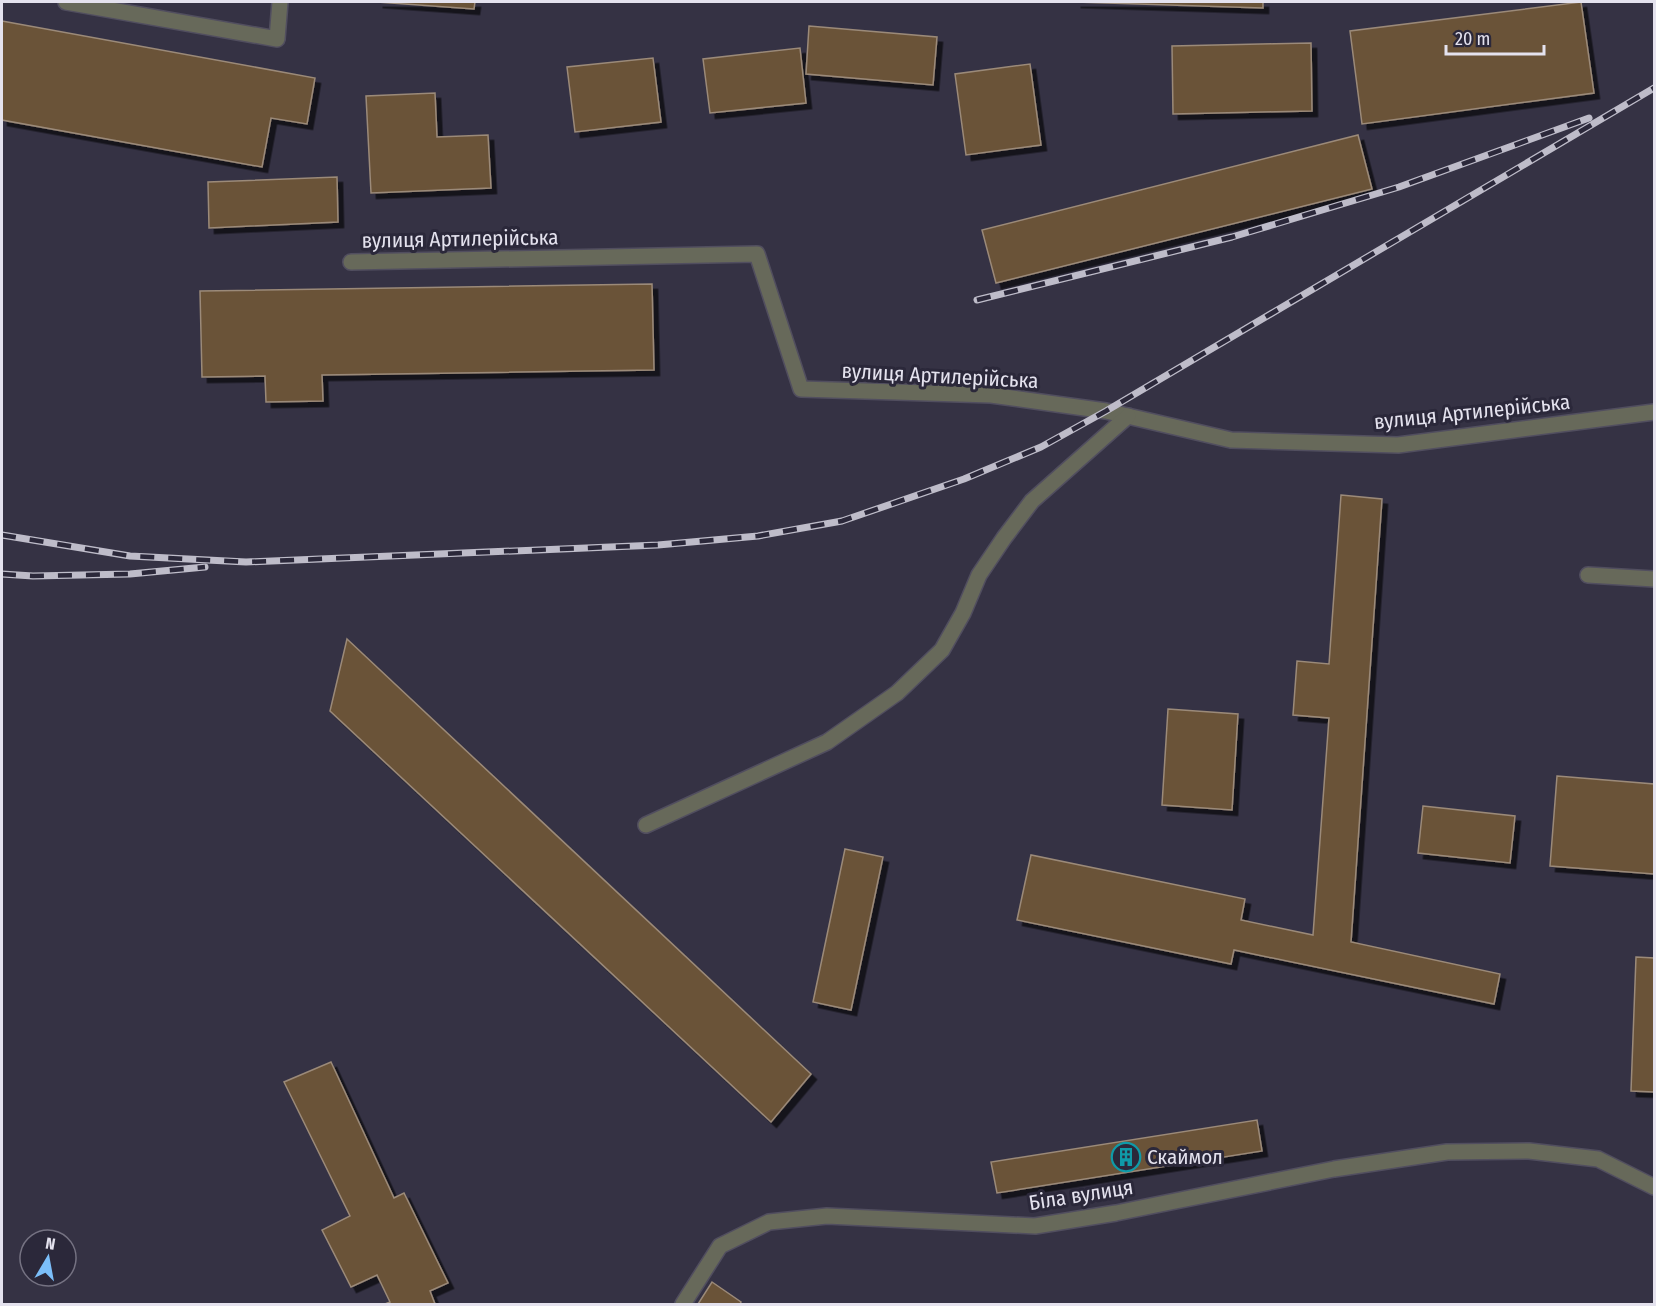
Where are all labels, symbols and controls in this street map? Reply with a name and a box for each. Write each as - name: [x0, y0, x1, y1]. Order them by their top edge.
- scale bar: [1446, 18, 1544, 56]
- text: 20 m: [1455, 28, 1490, 50]
- street label: вулиця Артилерійська: [361, 224, 559, 254]
- street label: вулиця Артилерійська: [841, 358, 1039, 394]
- street label: вулиця Артилерійська: [1373, 389, 1571, 435]
- building icon: Скаймол: [1110, 1141, 1142, 1173]
- place label: Скаймол: [1147, 1144, 1223, 1170]
- street label: Біла вулиця: [1027, 1174, 1135, 1216]
- north arrow: [18, 1228, 78, 1288]
- text: N: [44, 1234, 57, 1254]

